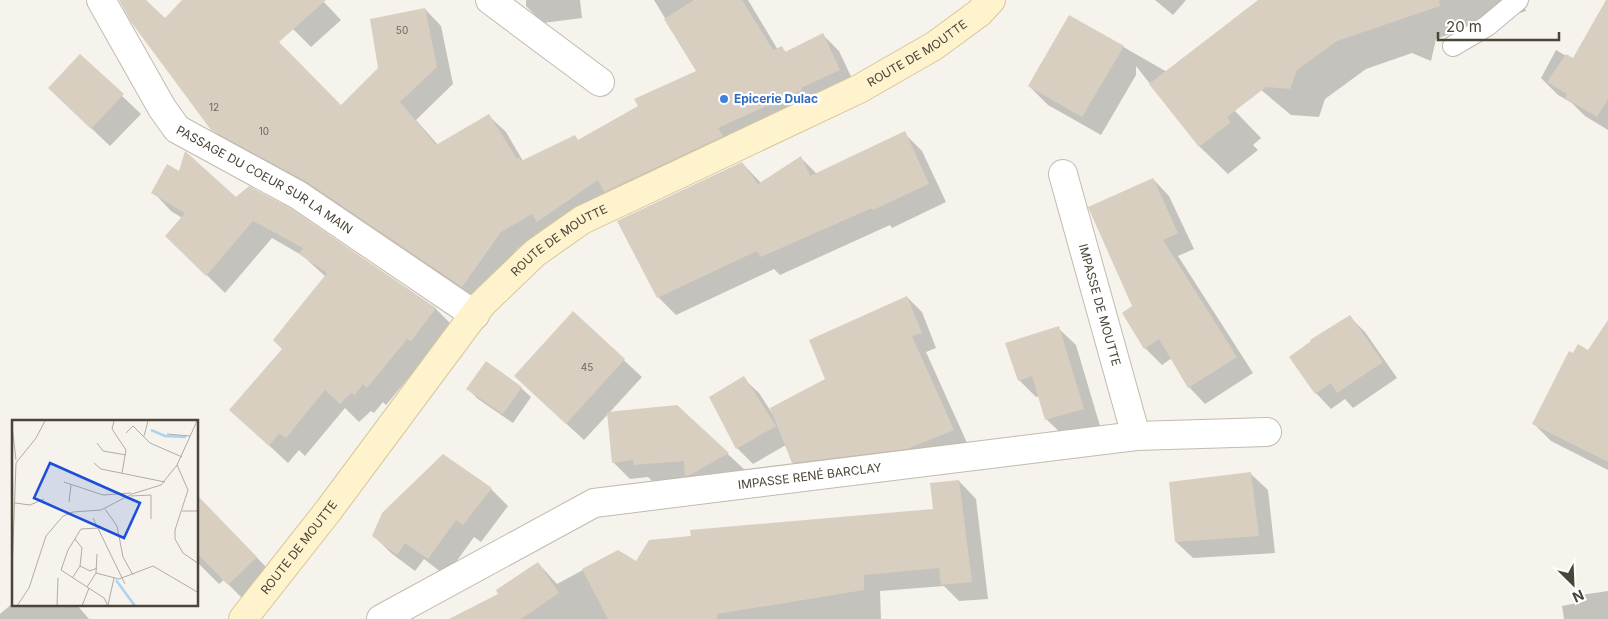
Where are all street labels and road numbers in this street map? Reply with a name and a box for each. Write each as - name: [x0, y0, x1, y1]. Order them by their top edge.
- street label: ROUTE DE MOUTTE: [864, 16, 970, 90]
- street label: PASSAGE DU COEUR SUR LA MAIN: [174, 122, 356, 237]
- street label: ROUTE DE MOUTTE: [507, 201, 610, 279]
- street label: IMPASSE DE MOUTTE: [1076, 242, 1124, 368]
- street label: IMPASSE RENÉ BARCLAY: [737, 460, 882, 492]
- street label: ROUTE DE MOUTTE: [257, 497, 340, 597]

